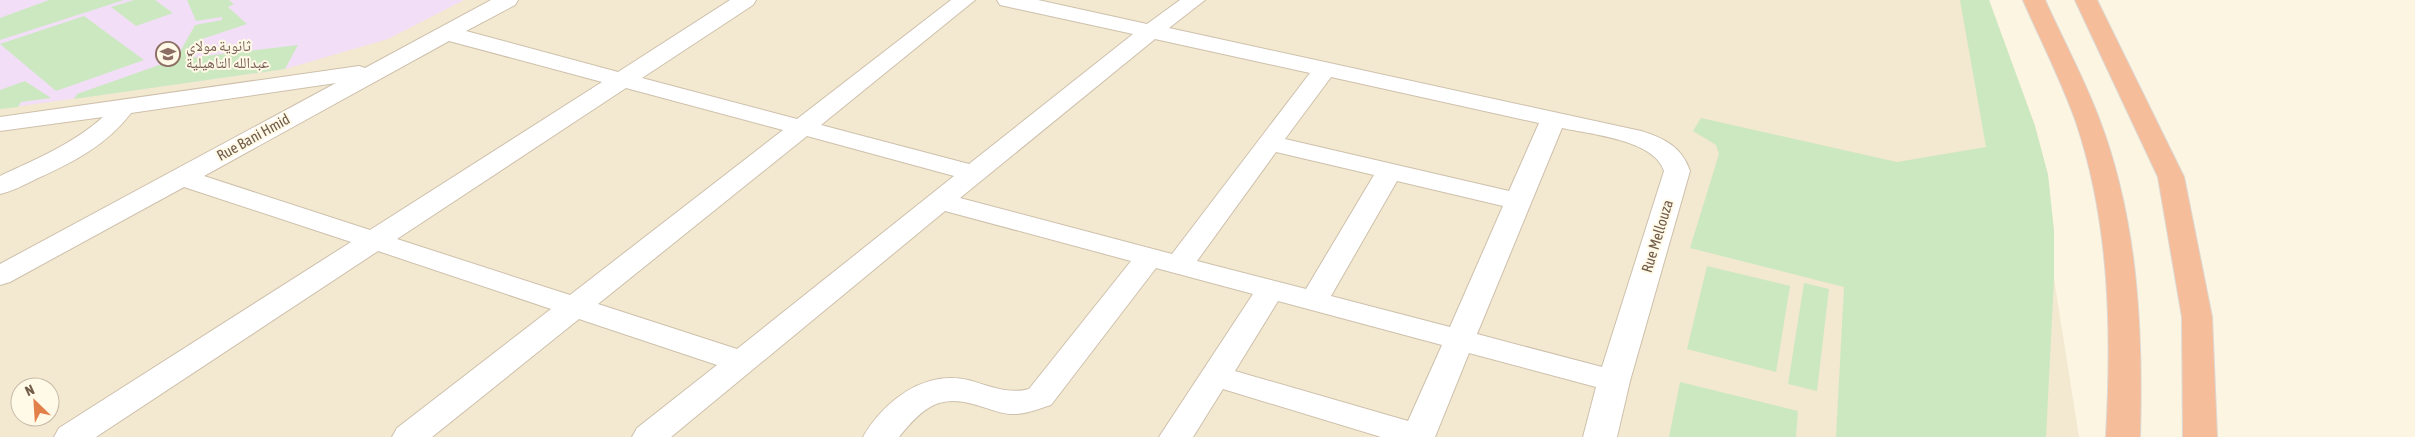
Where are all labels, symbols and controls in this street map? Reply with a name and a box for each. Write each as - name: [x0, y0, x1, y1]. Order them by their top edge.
- place label: ثانوية مولاي عبدالله التاهيلية: [186, 37, 270, 71]
- school or university icon: ثانوية مولاي عبدالله التاهيلية: [155, 41, 181, 67]
- street label: Rue Bani Hmid: [214, 110, 292, 164]
- street label: Rue Mellouza: [1638, 198, 1676, 274]
- north arrow: [10, 377, 60, 427]
- text: N: [22, 381, 37, 399]

